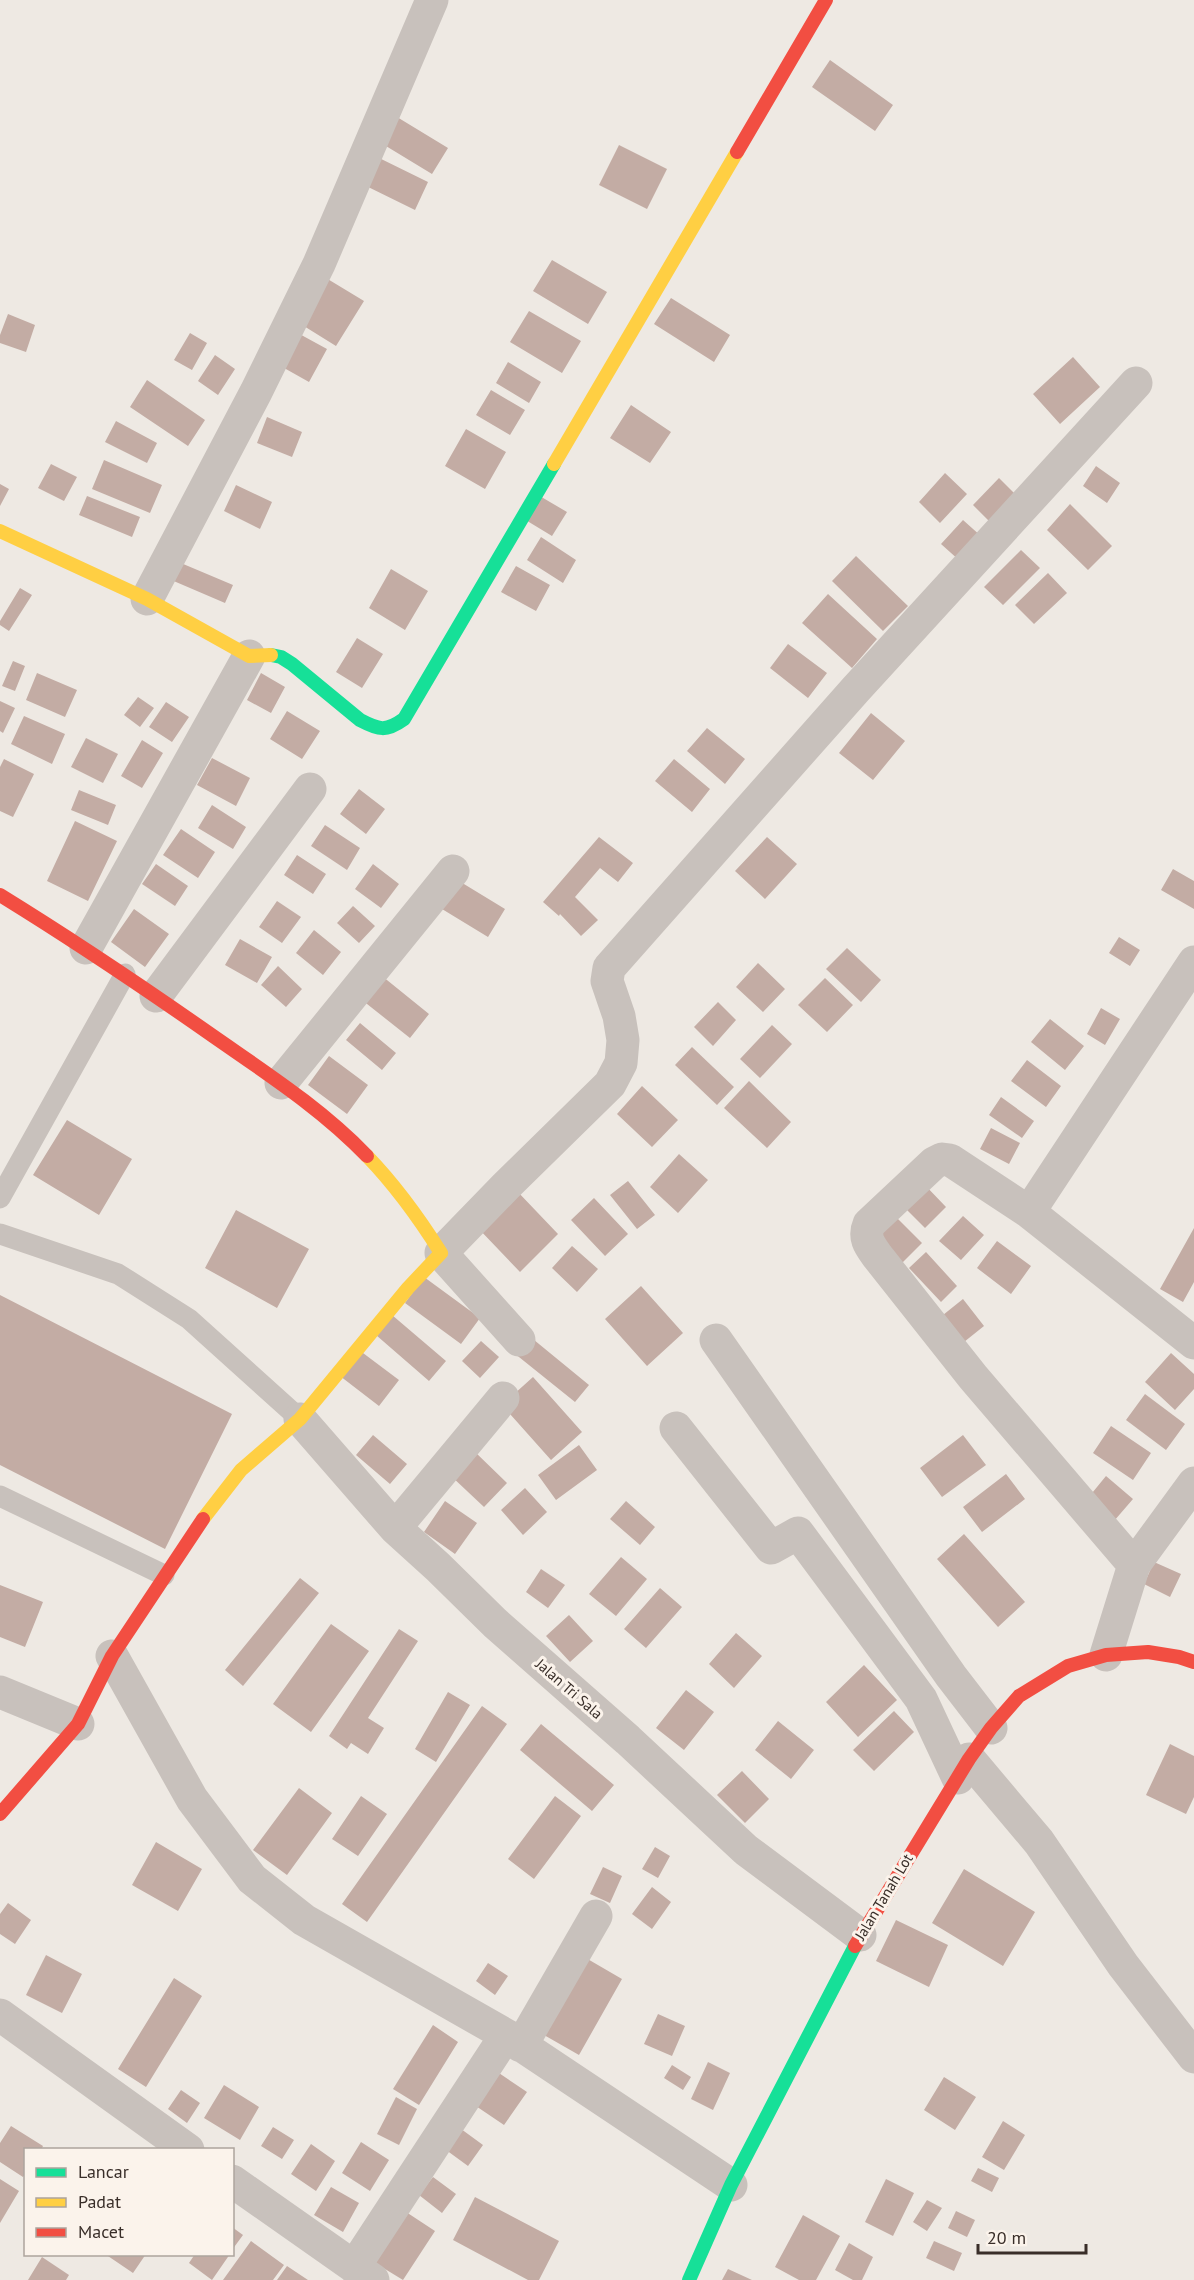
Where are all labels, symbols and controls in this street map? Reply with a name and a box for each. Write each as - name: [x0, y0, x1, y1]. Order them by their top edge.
- street label: Jalan Tri Sala: [531, 1654, 607, 1723]
- street label: Jalan Tanah Lot: [850, 1850, 917, 1944]
- legend: [24, 2148, 234, 2256]
- text: Lancar: [78, 2160, 129, 2183]
- text: Padat: [78, 2190, 121, 2213]
- scale bar: [978, 2217, 1086, 2255]
- text: Macet: [78, 2220, 124, 2243]
- text: 20 m: [987, 2226, 1026, 2249]

